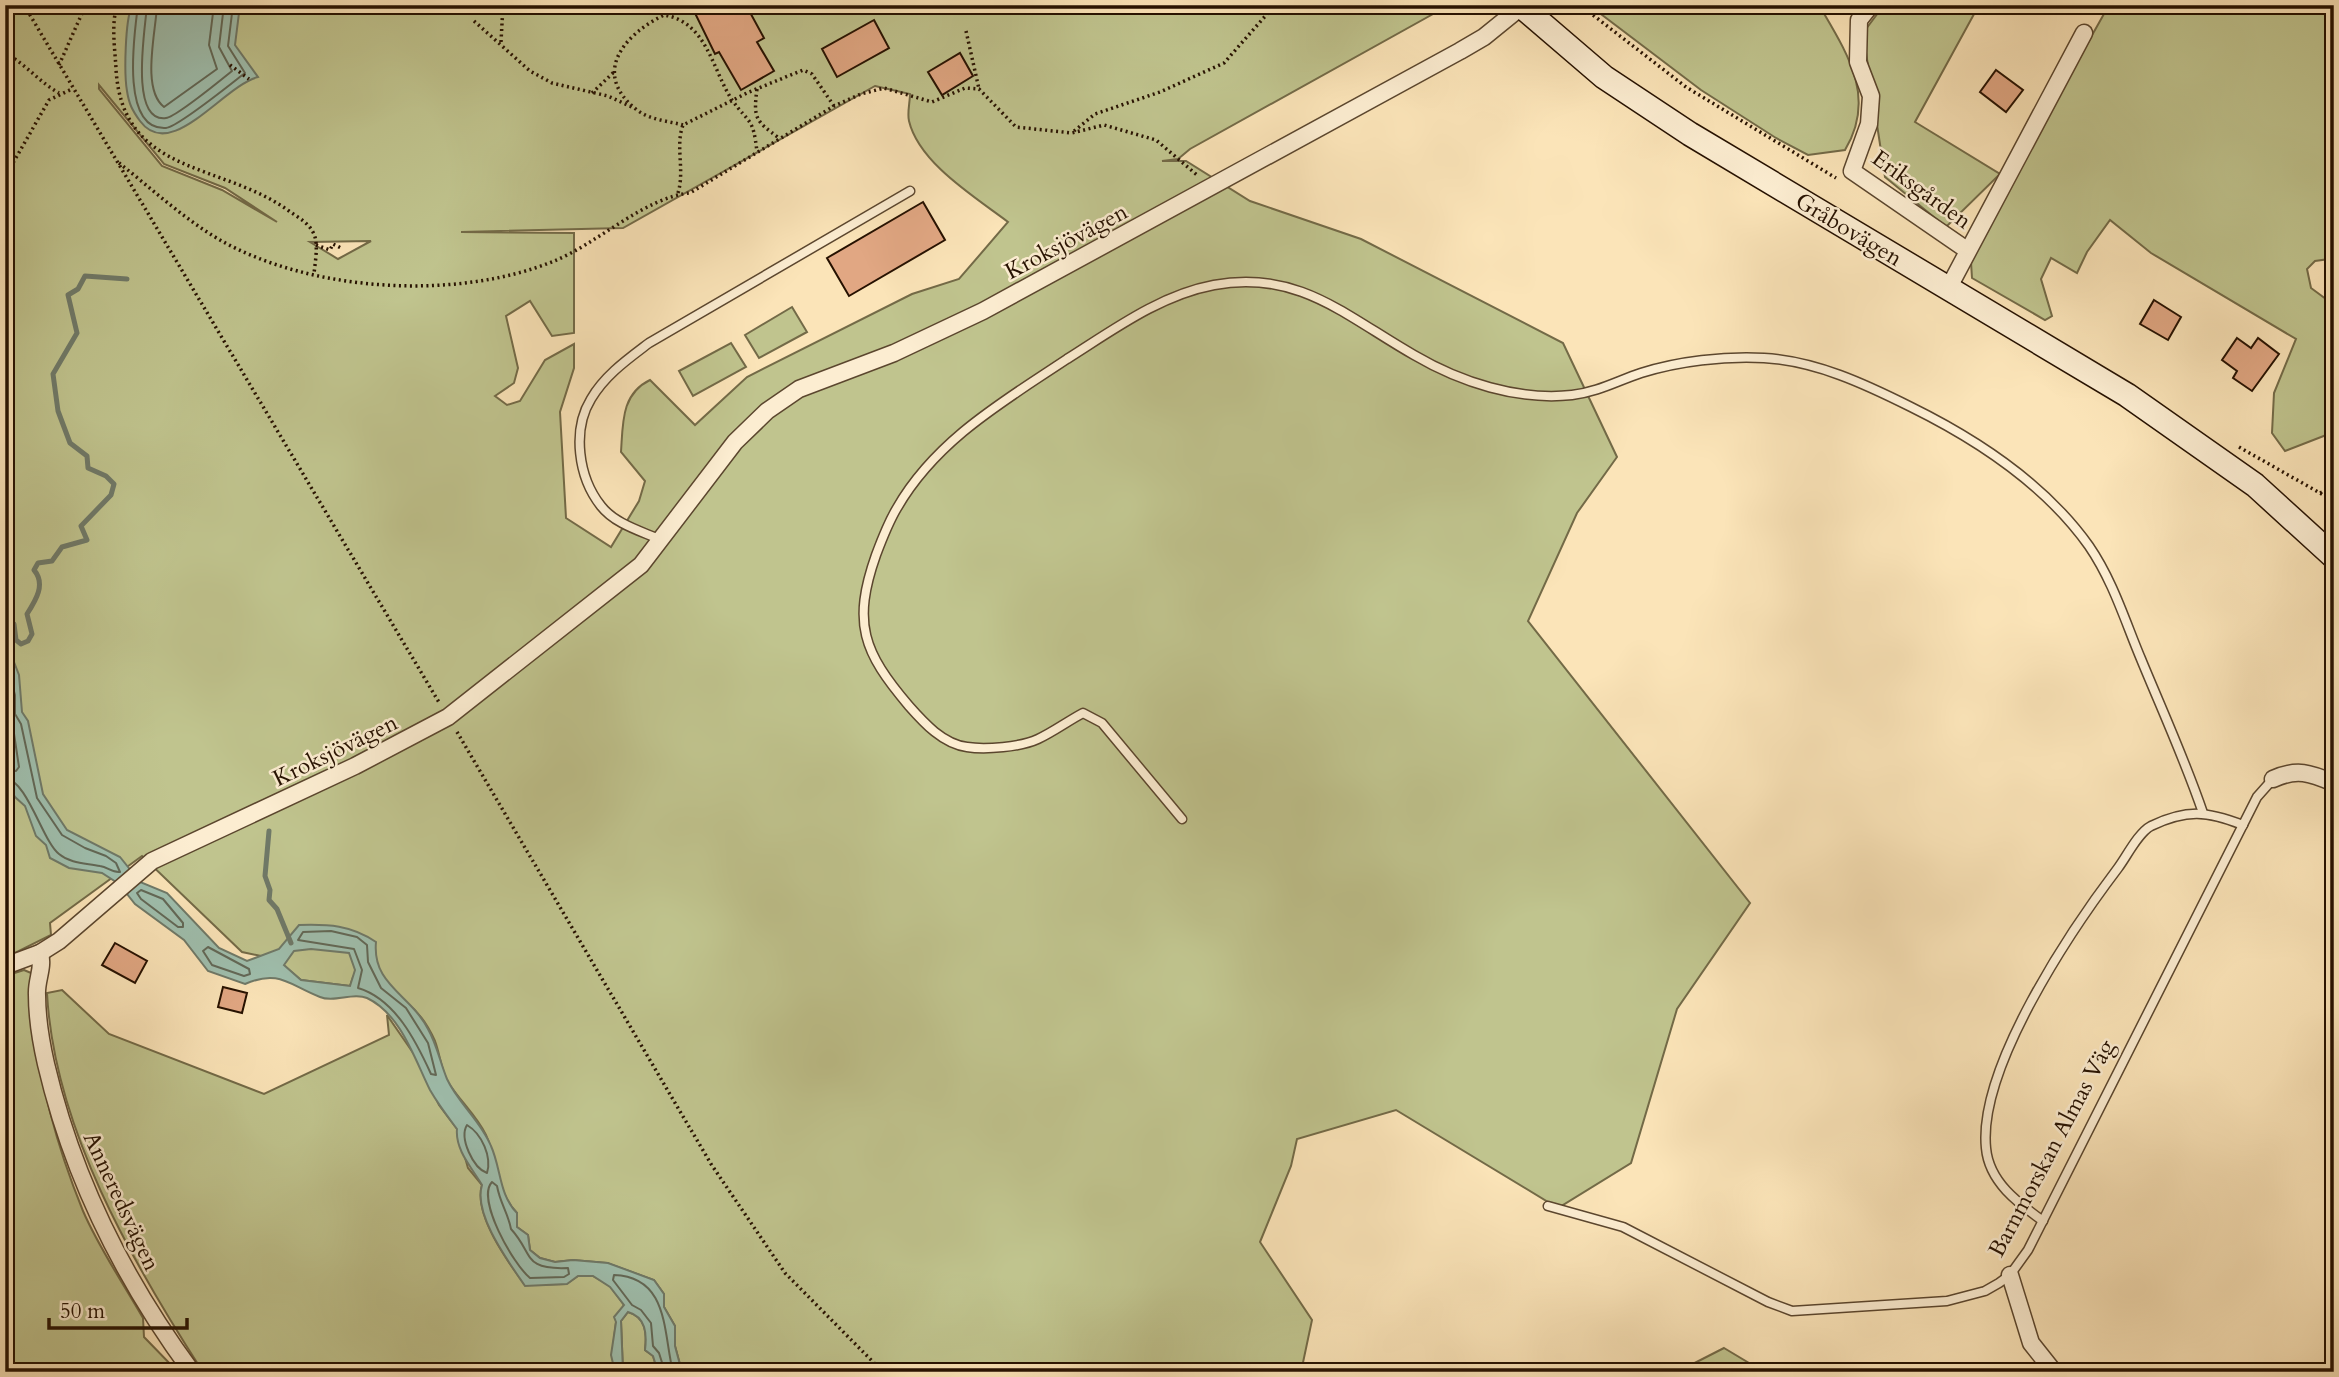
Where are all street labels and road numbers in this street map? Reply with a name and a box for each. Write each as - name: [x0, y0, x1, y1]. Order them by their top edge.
- street label: Eriksgården: [1866, 143, 1978, 236]
- street label: Gråbovägen: [1790, 185, 1908, 273]
- street label: Kroksjövägen: [999, 196, 1133, 287]
- street label: Kroksjövägen: [268, 707, 403, 794]
- street label: Barnmorskan Almas Väg: [1981, 1034, 2122, 1262]
- street label: Anneredsvägen: [76, 1127, 167, 1276]

